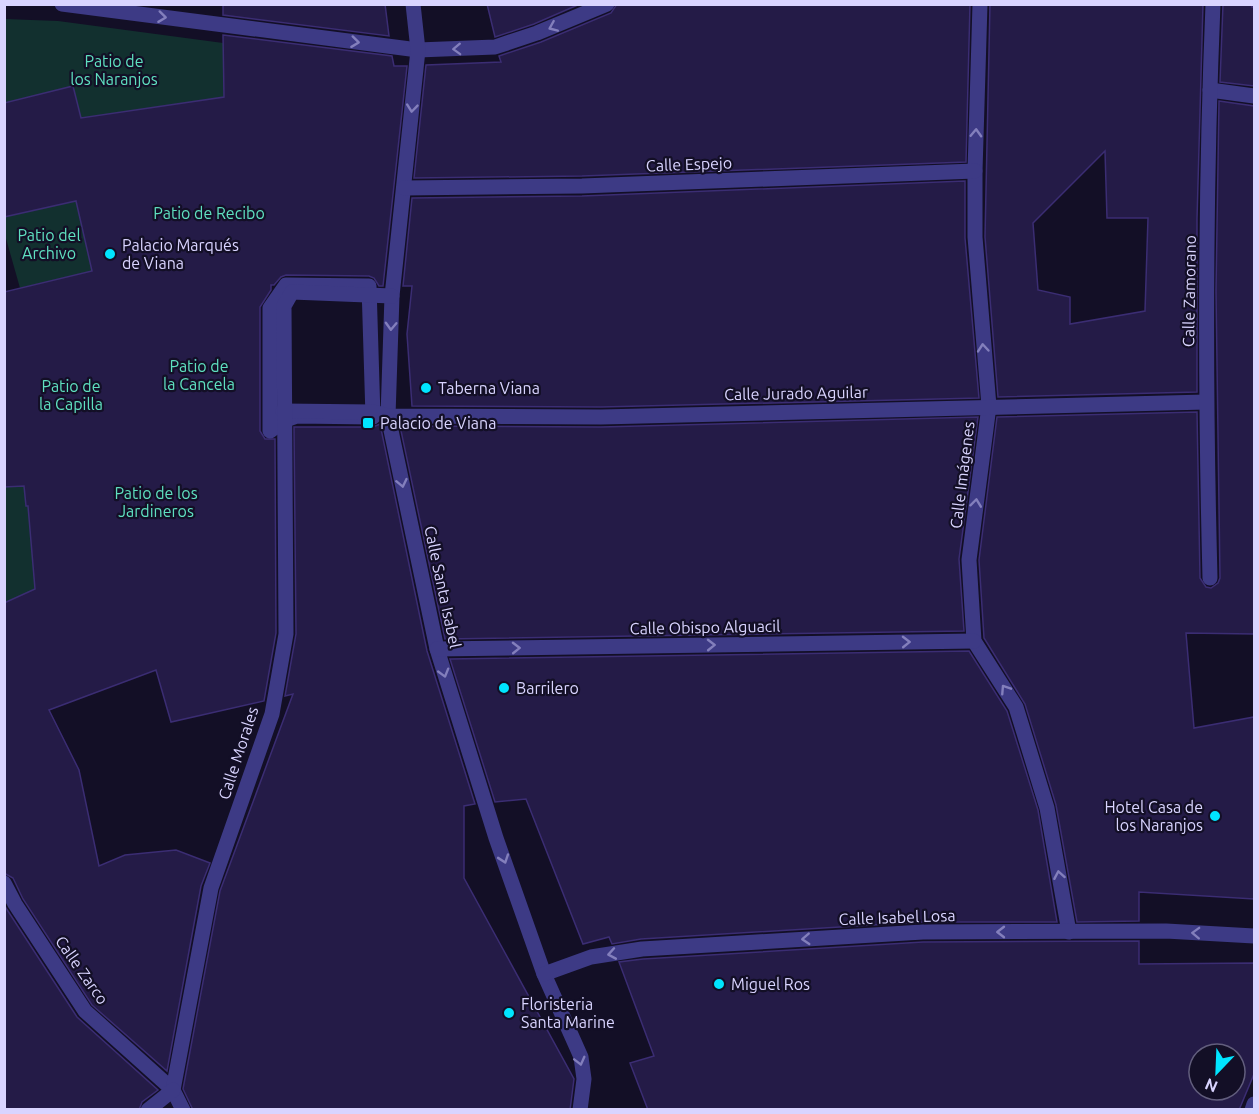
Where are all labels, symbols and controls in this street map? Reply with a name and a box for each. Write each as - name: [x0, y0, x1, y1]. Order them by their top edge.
- one-way arrow: [157, 11, 167, 23]
- one-way arrow: [548, 20, 559, 32]
- one-way arrow: [351, 35, 360, 48]
- one-way arrow: [452, 42, 461, 55]
- park label: Patio de los Naranjos: [70, 52, 158, 88]
- one-way arrow: [406, 103, 419, 113]
- one-way arrow: [970, 128, 982, 137]
- street label: Calle Espejo: [646, 153, 732, 175]
- park label: Patio de Recibo: [153, 204, 265, 222]
- park label: Patio del Archivo: [17, 226, 81, 262]
- street label: Calle Zamorano: [1179, 235, 1199, 347]
- place label: Palacio Marqués de Viana: [122, 236, 239, 272]
- marker: Palacio Marqués de Viana: [103, 247, 117, 261]
- one-way arrow: [385, 322, 398, 331]
- one-way arrow: [977, 344, 990, 353]
- park label: Patio de la Cancela: [163, 357, 235, 393]
- park label: Patio de la Capilla: [39, 377, 103, 413]
- place label: Taberna Viana: [438, 379, 540, 397]
- marker: Taberna Viana: [419, 381, 433, 395]
- street label: Calle Jurado Aguilar: [724, 383, 868, 403]
- place label: Palacio de Viana: [380, 414, 496, 432]
- marker: Palacio de Viana: [361, 416, 375, 430]
- street label: Calle Imágenes: [946, 420, 978, 530]
- one-way arrow: [395, 478, 408, 488]
- park label: Patio de los Jardineros: [114, 484, 198, 520]
- one-way arrow: [969, 499, 982, 508]
- street label: Calle Santa Isabel: [421, 524, 465, 650]
- street label: Calle Obispo Alguacil: [630, 617, 780, 637]
- one-way arrow: [902, 636, 911, 648]
- one-way arrow: [707, 639, 716, 651]
- one-way arrow: [512, 642, 521, 654]
- one-way arrow: [437, 667, 449, 678]
- place label: Barrilero: [516, 679, 579, 697]
- marker: Barrilero: [497, 681, 511, 695]
- one-way arrow: [1001, 685, 1012, 696]
- street label: Calle Morales: [215, 704, 261, 802]
- place label: Hotel Casa de los Naranjos: [1104, 798, 1203, 834]
- marker: Hotel Casa de los Naranjos: [1208, 809, 1222, 823]
- one-way arrow: [496, 853, 509, 864]
- one-way arrow: [1053, 870, 1066, 880]
- street label: Calle Isabel Losa: [838, 906, 956, 928]
- one-way arrow: [997, 926, 1006, 938]
- one-way arrow: [1192, 926, 1201, 939]
- street label: Calle Zarco: [52, 932, 112, 1008]
- one-way arrow: [802, 932, 811, 945]
- one-way arrow: [607, 947, 617, 959]
- place label: Miguel Ros: [731, 975, 810, 993]
- marker: Miguel Ros: [712, 977, 726, 991]
- place label: Floristeria Santa Marine: [521, 995, 615, 1031]
- marker: Floristeria Santa Marine: [502, 1006, 516, 1020]
- north arrow: [1187, 1042, 1247, 1102]
- one-way arrow: [573, 1055, 586, 1065]
- text: N: [1202, 1075, 1220, 1096]

